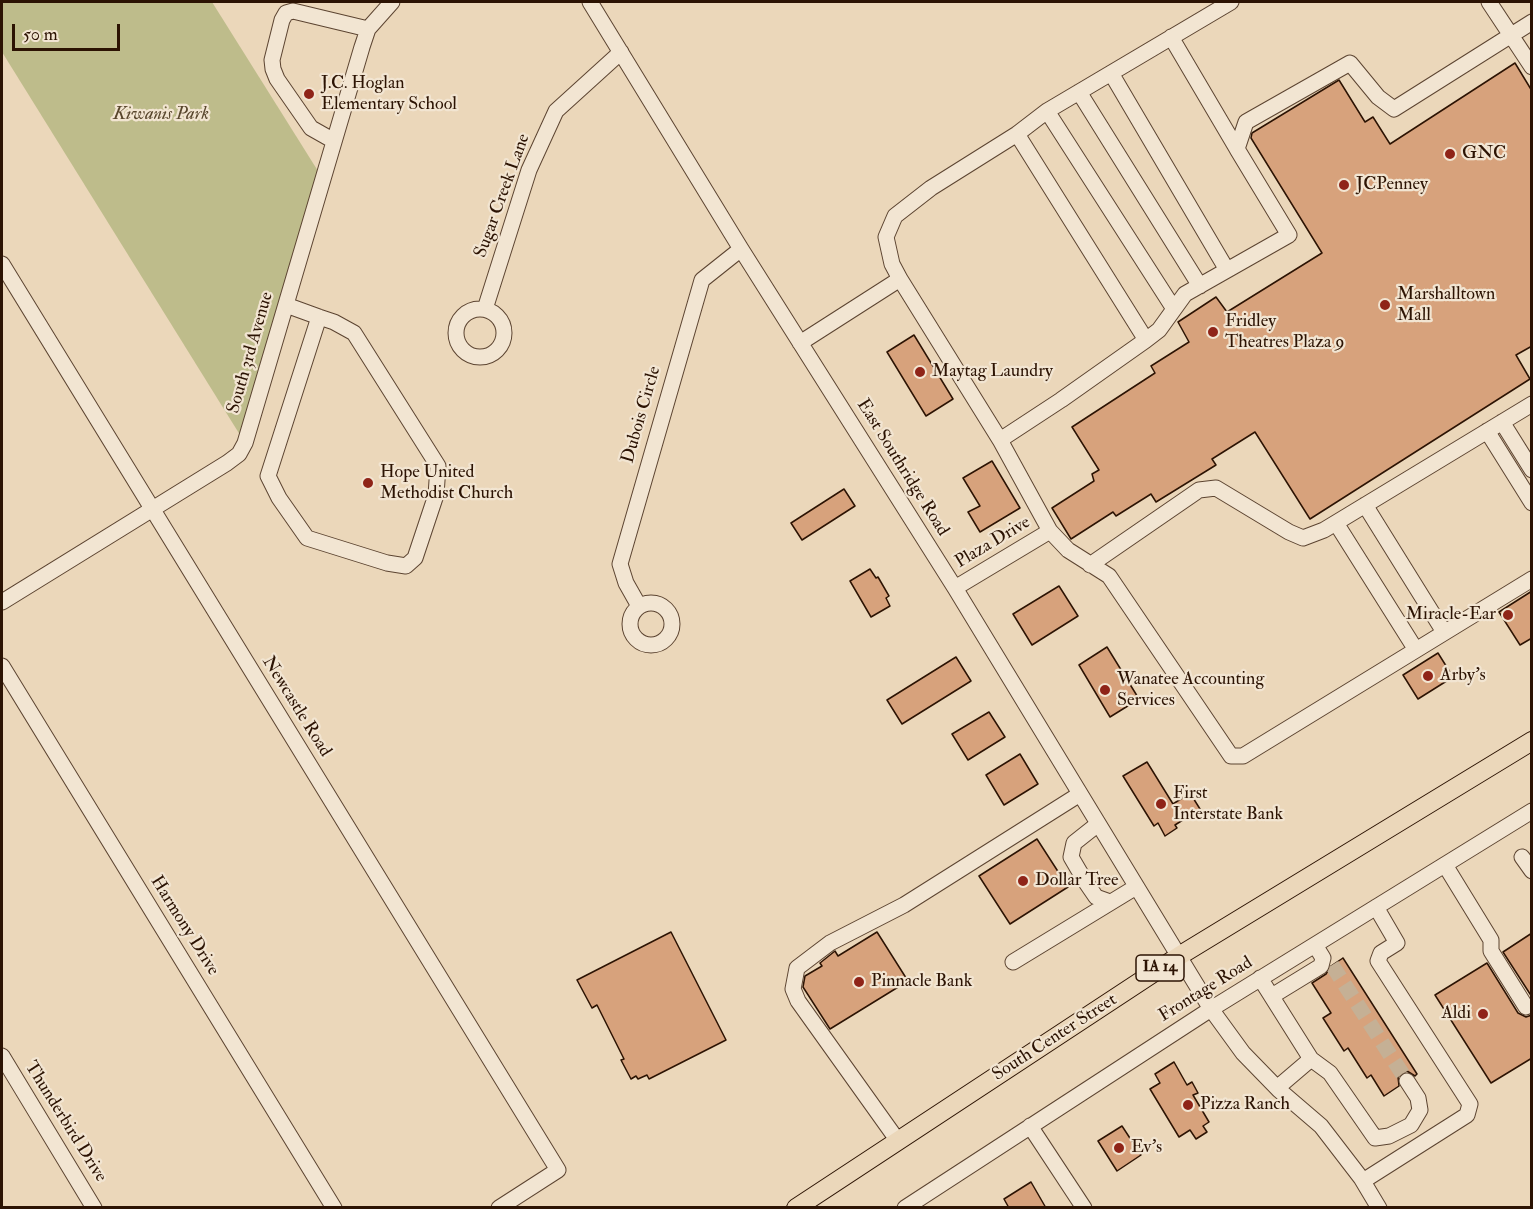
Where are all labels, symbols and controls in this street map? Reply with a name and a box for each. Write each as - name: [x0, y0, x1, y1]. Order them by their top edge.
- scale bar: [15, 12, 123, 50]
- text: 50 m: [23, 23, 58, 46]
- place label: J.C. Hoglan Elementary School: [321, 73, 457, 116]
- marker: J.C. Hoglan Elementary School: [302, 87, 316, 101]
- park label: Kiwanis Park: [113, 104, 209, 126]
- street label: Sugar Creek Lane: [471, 131, 535, 261]
- place label: GNC: [1462, 143, 1506, 165]
- marker: GNC: [1443, 147, 1457, 161]
- place label: JCPenney: [1356, 174, 1428, 196]
- marker: JCPenney: [1337, 178, 1351, 192]
- place label: Marshalltown Mall: [1397, 284, 1495, 326]
- street label: South 3rd Avenue: [223, 290, 279, 416]
- marker: Marshalltown Mall: [1378, 298, 1392, 312]
- place label: Fridley Theatres Plaza 9: [1225, 311, 1344, 354]
- marker: Fridley Theatres Plaza 9: [1206, 325, 1220, 339]
- place label: Maytag Laundry: [932, 361, 1053, 383]
- street label: Dubois Circle: [618, 364, 666, 466]
- marker: Maytag Laundry: [913, 365, 927, 379]
- street label: East Southridge Road: [851, 396, 953, 540]
- place label: Hope United Methodist Church: [380, 462, 513, 504]
- marker: Hope United Methodist Church: [361, 476, 375, 490]
- street label: Plaza Drive: [952, 512, 1034, 574]
- place label: Miracle-Ear: [1406, 604, 1496, 626]
- marker: Miracle-Ear: [1501, 608, 1515, 622]
- street label: Newcastle Road: [257, 653, 335, 761]
- place label: Arby's: [1440, 665, 1486, 687]
- place label: Wanatee Accounting Services: [1117, 669, 1264, 712]
- marker: Arby's: [1421, 669, 1435, 683]
- marker: Wanatee Accounting Services: [1098, 683, 1112, 697]
- place label: First Interstate Bank: [1173, 783, 1283, 826]
- marker: First Interstate Bank: [1154, 797, 1168, 811]
- place label: Dollar Tree: [1035, 870, 1118, 892]
- street label: Harmony Drive: [145, 872, 223, 980]
- marker: Dollar Tree: [1016, 874, 1030, 888]
- street label: Frontage Road: [1155, 953, 1257, 1027]
- road number: IA 14: [1136, 955, 1184, 981]
- place label: Pinnacle Bank: [871, 971, 972, 993]
- marker: Pinnacle Bank: [852, 975, 866, 989]
- street label: South Center Street: [989, 990, 1121, 1086]
- place label: Aldi: [1441, 1003, 1471, 1025]
- marker: Aldi: [1476, 1007, 1490, 1021]
- street label: Thunderbird Drive: [19, 1058, 111, 1186]
- place label: Pizza Ranch: [1200, 1094, 1290, 1116]
- marker: Pizza Ranch: [1181, 1098, 1195, 1112]
- place label: Ev's: [1131, 1137, 1162, 1159]
- marker: Ev's: [1112, 1141, 1126, 1155]

